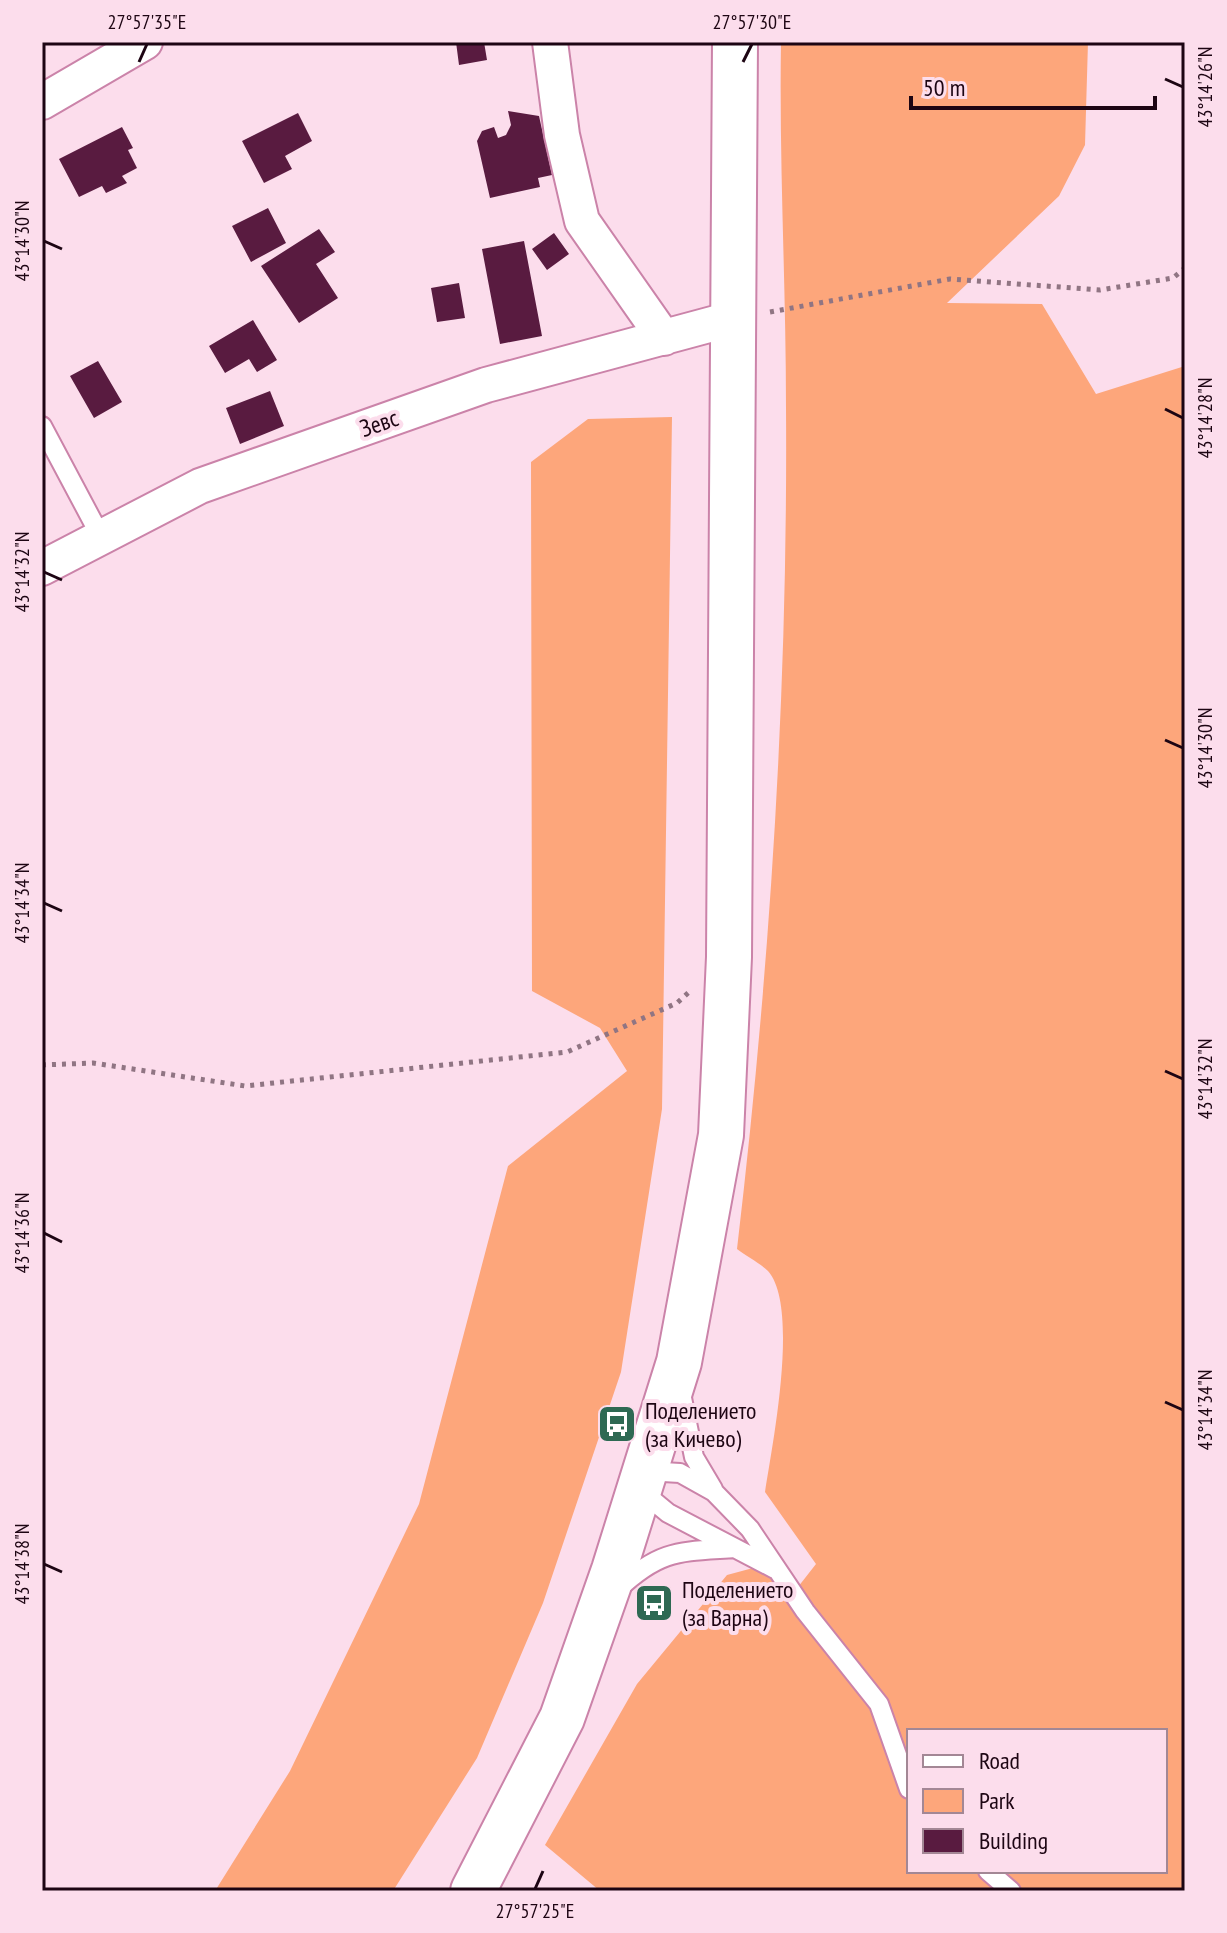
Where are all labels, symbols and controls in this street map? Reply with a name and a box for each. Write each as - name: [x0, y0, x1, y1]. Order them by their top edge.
- text: 27°57'35"E: [108, 9, 186, 35]
- text: 27°57'30"E: [713, 9, 791, 35]
- text: 43°14'26"N: [1192, 47, 1218, 127]
- scale bar: [911, 60, 1155, 110]
- text: 50 m: [923, 72, 965, 103]
- text: 43°14'30"N: [9, 201, 35, 281]
- text: 43°14'28"N: [1192, 378, 1218, 458]
- street label: Зевс: [356, 402, 403, 444]
- text: 43°14'32"N: [9, 532, 35, 612]
- text: 43°14'30"N: [1192, 708, 1218, 788]
- text: 43°14'34"N: [9, 863, 35, 943]
- text: 43°14'32"N: [1192, 1039, 1218, 1119]
- text: 43°14'36"N: [9, 1193, 35, 1273]
- text: 43°14'34"N: [1192, 1370, 1218, 1450]
- place label: Поделението (за Кичево): [645, 1395, 756, 1454]
- bus stop icon: Поделението (за Кичево): [596, 1403, 638, 1445]
- text: 43°14'38"N: [9, 1524, 35, 1604]
- place label: Поделението (за Варна): [682, 1574, 793, 1633]
- bus stop icon: Поделението (за Варна): [633, 1582, 675, 1624]
- legend: [907, 1729, 1167, 1873]
- text: Road: [979, 1745, 1020, 1776]
- text: Park: [979, 1785, 1015, 1816]
- text: Building: [979, 1825, 1048, 1856]
- text: 27°57'25"E: [496, 1898, 574, 1924]

